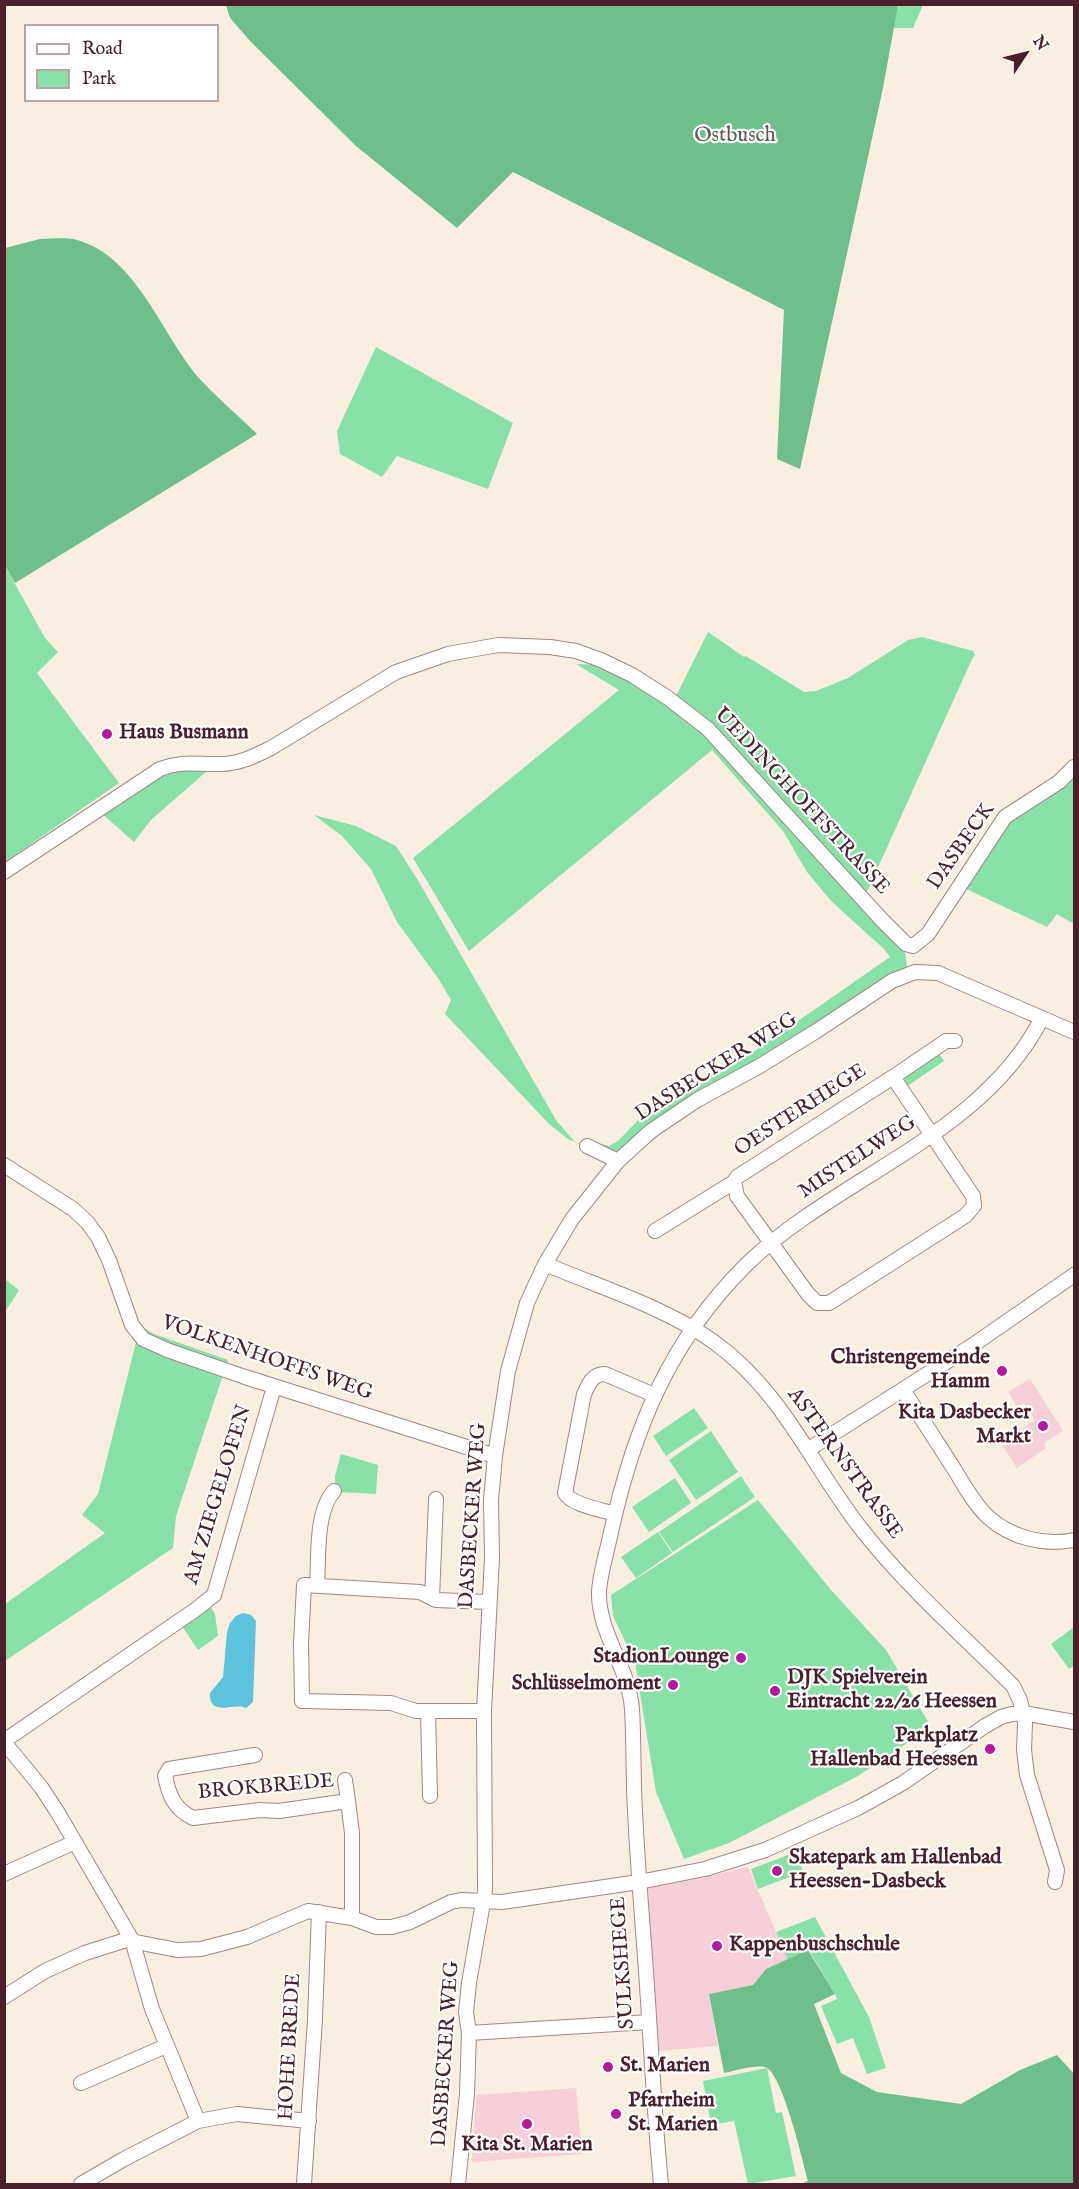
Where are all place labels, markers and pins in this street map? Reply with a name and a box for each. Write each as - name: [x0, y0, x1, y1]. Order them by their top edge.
- place label: Haus Busmann: [119, 721, 249, 747]
- marker: Haus Busmann: [100, 727, 114, 741]
- place label: Christengemeinde Hamm: [831, 1346, 990, 1396]
- marker: Christengemeinde Hamm: [995, 1364, 1009, 1378]
- place label: Kita Dasbecker Markt: [898, 1401, 1031, 1451]
- marker: Kita Dasbecker Markt: [1036, 1419, 1050, 1433]
- place label: StadionLounge: [593, 1645, 729, 1671]
- marker: StadionLounge: [734, 1651, 748, 1665]
- place label: DJK Spielverein Eintracht 22/26 Heessen: [787, 1666, 997, 1716]
- place label: Schlüsselmoment: [512, 1672, 661, 1698]
- marker: Schlüsselmoment: [666, 1678, 680, 1692]
- marker: DJK Spielverein Eintracht 22/26 Heessen: [768, 1684, 782, 1698]
- place label: Parkplatz Hallenbad Heessen: [810, 1724, 978, 1774]
- marker: Parkplatz Hallenbad Heessen: [983, 1742, 997, 1756]
- place label: Skatepark am Hallenbad Heessen-Dasbeck: [789, 1846, 1001, 1896]
- marker: Skatepark am Hallenbad Heessen-Dasbeck: [770, 1864, 784, 1878]
- place label: Kappenbuschschule: [729, 1933, 900, 1959]
- marker: Kappenbuschschule: [710, 1939, 724, 1953]
- place label: St. Marien: [620, 2054, 710, 2080]
- marker: St. Marien: [601, 2060, 615, 2074]
- place label: Pfarrheim St. Marien: [628, 2089, 718, 2139]
- marker: Pfarrheim St. Marien: [609, 2107, 623, 2121]
- marker: Kita St. Marien: [520, 2117, 534, 2131]
- place label: Kita St. Marien: [461, 2133, 593, 2159]

